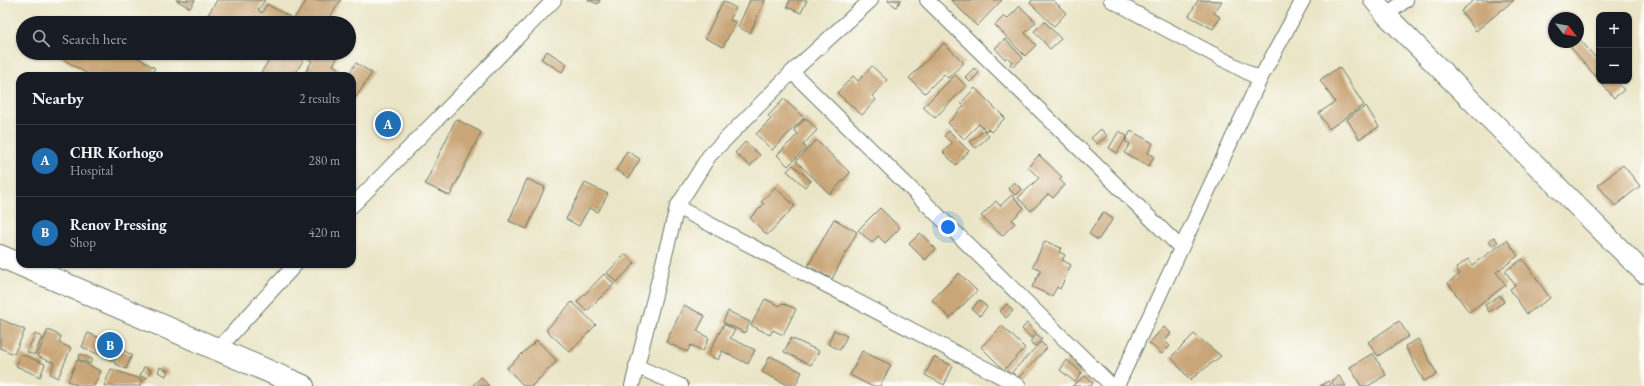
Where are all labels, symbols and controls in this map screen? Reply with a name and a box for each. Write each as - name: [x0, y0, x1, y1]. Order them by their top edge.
- north arrow: [1548, 12, 1584, 48]
- map controls: [1596, 12, 1632, 84]
- button: +: [1596, 12, 1632, 48]
- search box: [16, 16, 356, 60]
- icon: search: [30, 27, 52, 49]
- text: Search here: [62, 29, 127, 48]
- button: −: [1596, 48, 1632, 84]
- text: Nearby: [32, 87, 84, 109]
- text: 2 results: [299, 90, 340, 107]
- pin: A: [375, 109, 401, 139]
- text: CHR Korhogo: [70, 143, 163, 162]
- text: A: [40, 152, 50, 169]
- text: 280 m: [309, 152, 340, 169]
- text: Hospital: [70, 162, 114, 179]
- text: Renov Pressing: [70, 215, 167, 234]
- your location: [938, 217, 958, 237]
- text: B: [41, 224, 49, 241]
- text: 420 m: [309, 224, 340, 241]
- text: Shop: [70, 234, 96, 251]
- pin: B: [97, 330, 123, 360]

